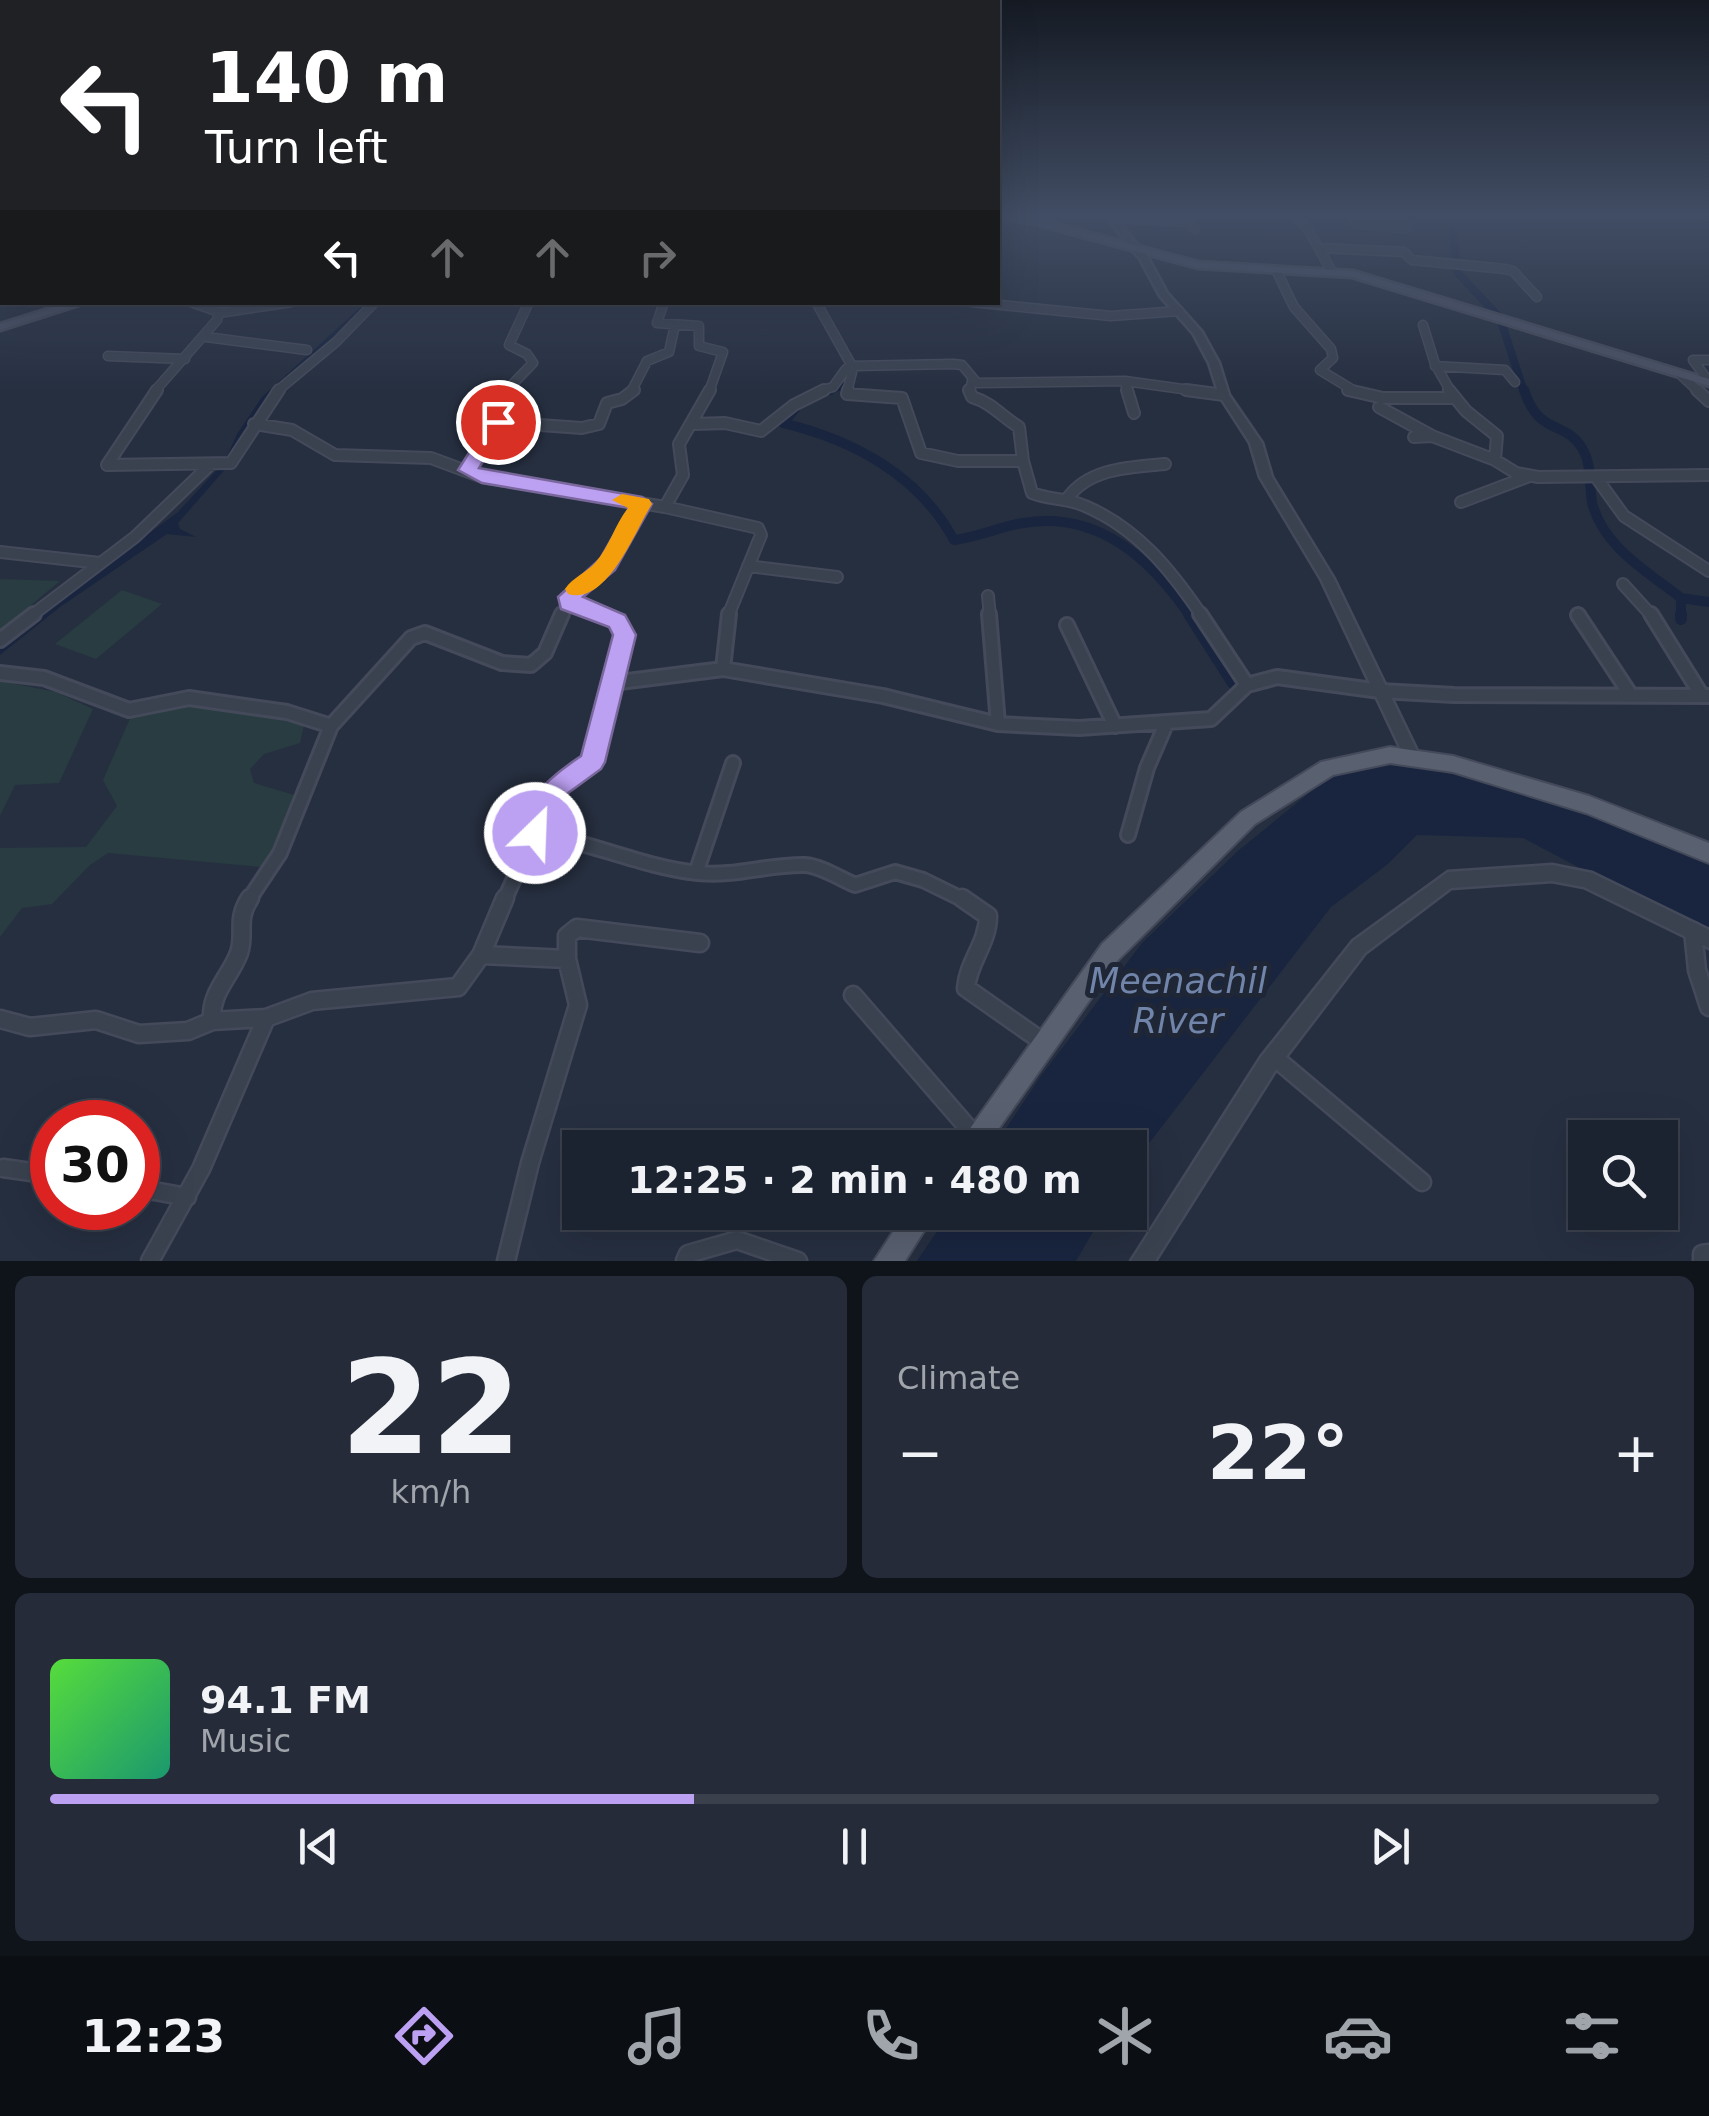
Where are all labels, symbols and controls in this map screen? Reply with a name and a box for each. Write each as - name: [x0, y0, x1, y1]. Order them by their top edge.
- text: 140 m: [205, 37, 448, 119]
- icon: left: [40, 40, 170, 170]
- text: Turn left: [205, 121, 388, 174]
- icon: left: [315, 230, 370, 285]
- icon: ahead: [420, 230, 475, 285]
- icon: ahead: [525, 230, 580, 285]
- icon: right: [630, 230, 685, 285]
- pin: [456, 380, 541, 465]
- icon: arrive: [471, 395, 526, 450]
- position arrow: [483, 781, 587, 885]
- water label: Meenachil River: [1089, 961, 1267, 1041]
- speed limit sign: 30: [30, 1100, 160, 1230]
- map controls: [1568, 1120, 1678, 1230]
- button: search: [1568, 1120, 1678, 1230]
- text: 12:25 · 2 min · 480 m: [627, 1158, 1082, 1202]
- text: 22: [341, 1332, 521, 1484]
- text: Climate: [897, 1359, 1020, 1397]
- text: 22°: [1207, 1409, 1349, 1497]
- text: −: [897, 1421, 943, 1485]
- text: +: [1613, 1421, 1659, 1485]
- text: km/h: [391, 1473, 471, 1511]
- text: 94.1 FM: [200, 1678, 371, 1722]
- text: Music: [200, 1722, 291, 1760]
- icon: previous: [291, 1819, 346, 1874]
- icon: pause: [827, 1819, 882, 1874]
- icon: next: [1363, 1819, 1418, 1874]
- icon: directions: [389, 2001, 459, 2071]
- icon: music: [622, 2001, 692, 2071]
- icon: phone: [856, 2001, 926, 2071]
- icon: climate: [1090, 2001, 1160, 2071]
- icon: car: [1323, 2001, 1393, 2071]
- icon: filters: [1557, 2001, 1627, 2071]
- text: 12:23: [82, 2010, 225, 2063]

